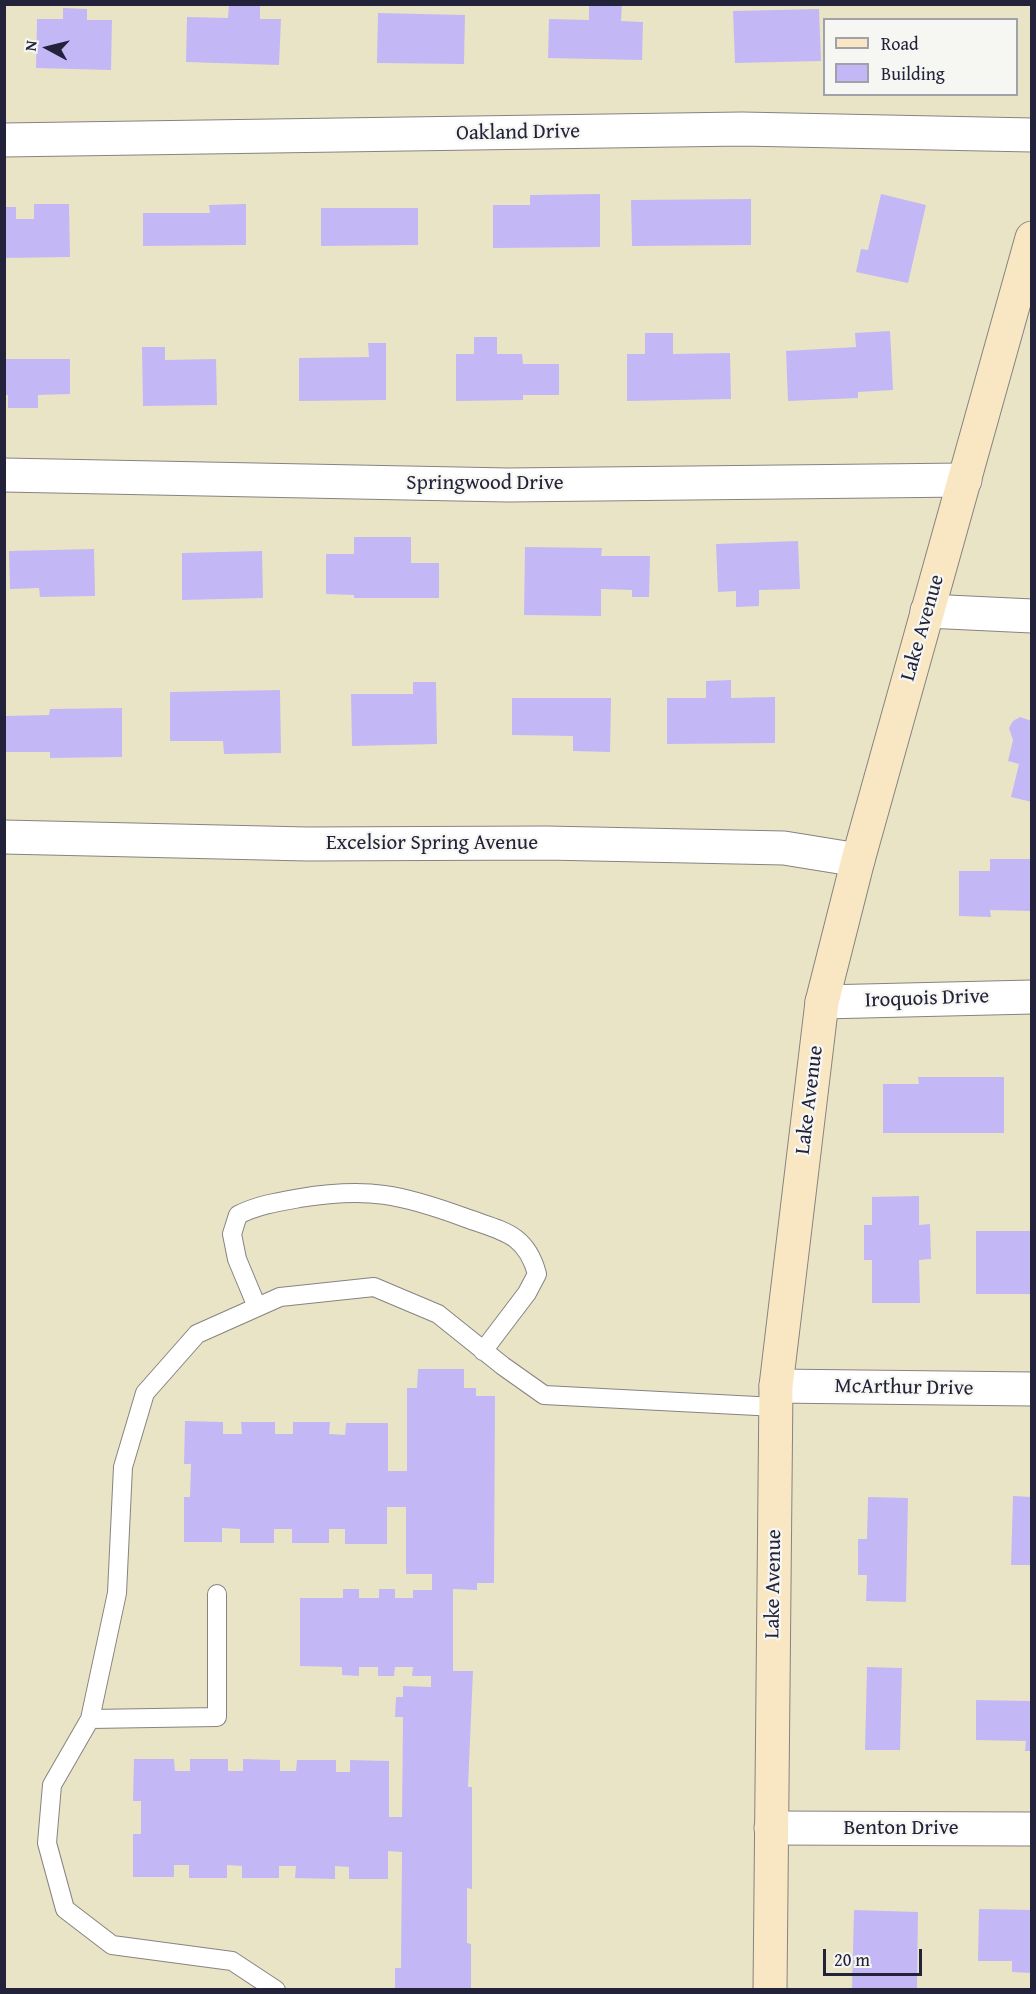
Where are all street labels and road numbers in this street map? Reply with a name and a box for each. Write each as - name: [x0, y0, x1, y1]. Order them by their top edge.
- street label: Oakland Drive: [456, 119, 580, 147]
- street label: Springwood Drive: [406, 471, 564, 497]
- street label: Lake Avenue: [896, 572, 950, 684]
- street label: Excelsior Spring Avenue: [326, 831, 538, 857]
- street label: Iroquois Drive: [864, 984, 990, 1014]
- street label: Lake Avenue: [791, 1044, 829, 1156]
- street label: McArthur Drive: [834, 1374, 974, 1402]
- street label: Lake Avenue: [760, 1529, 788, 1639]
- street label: Benton Drive: [843, 1816, 959, 1842]

